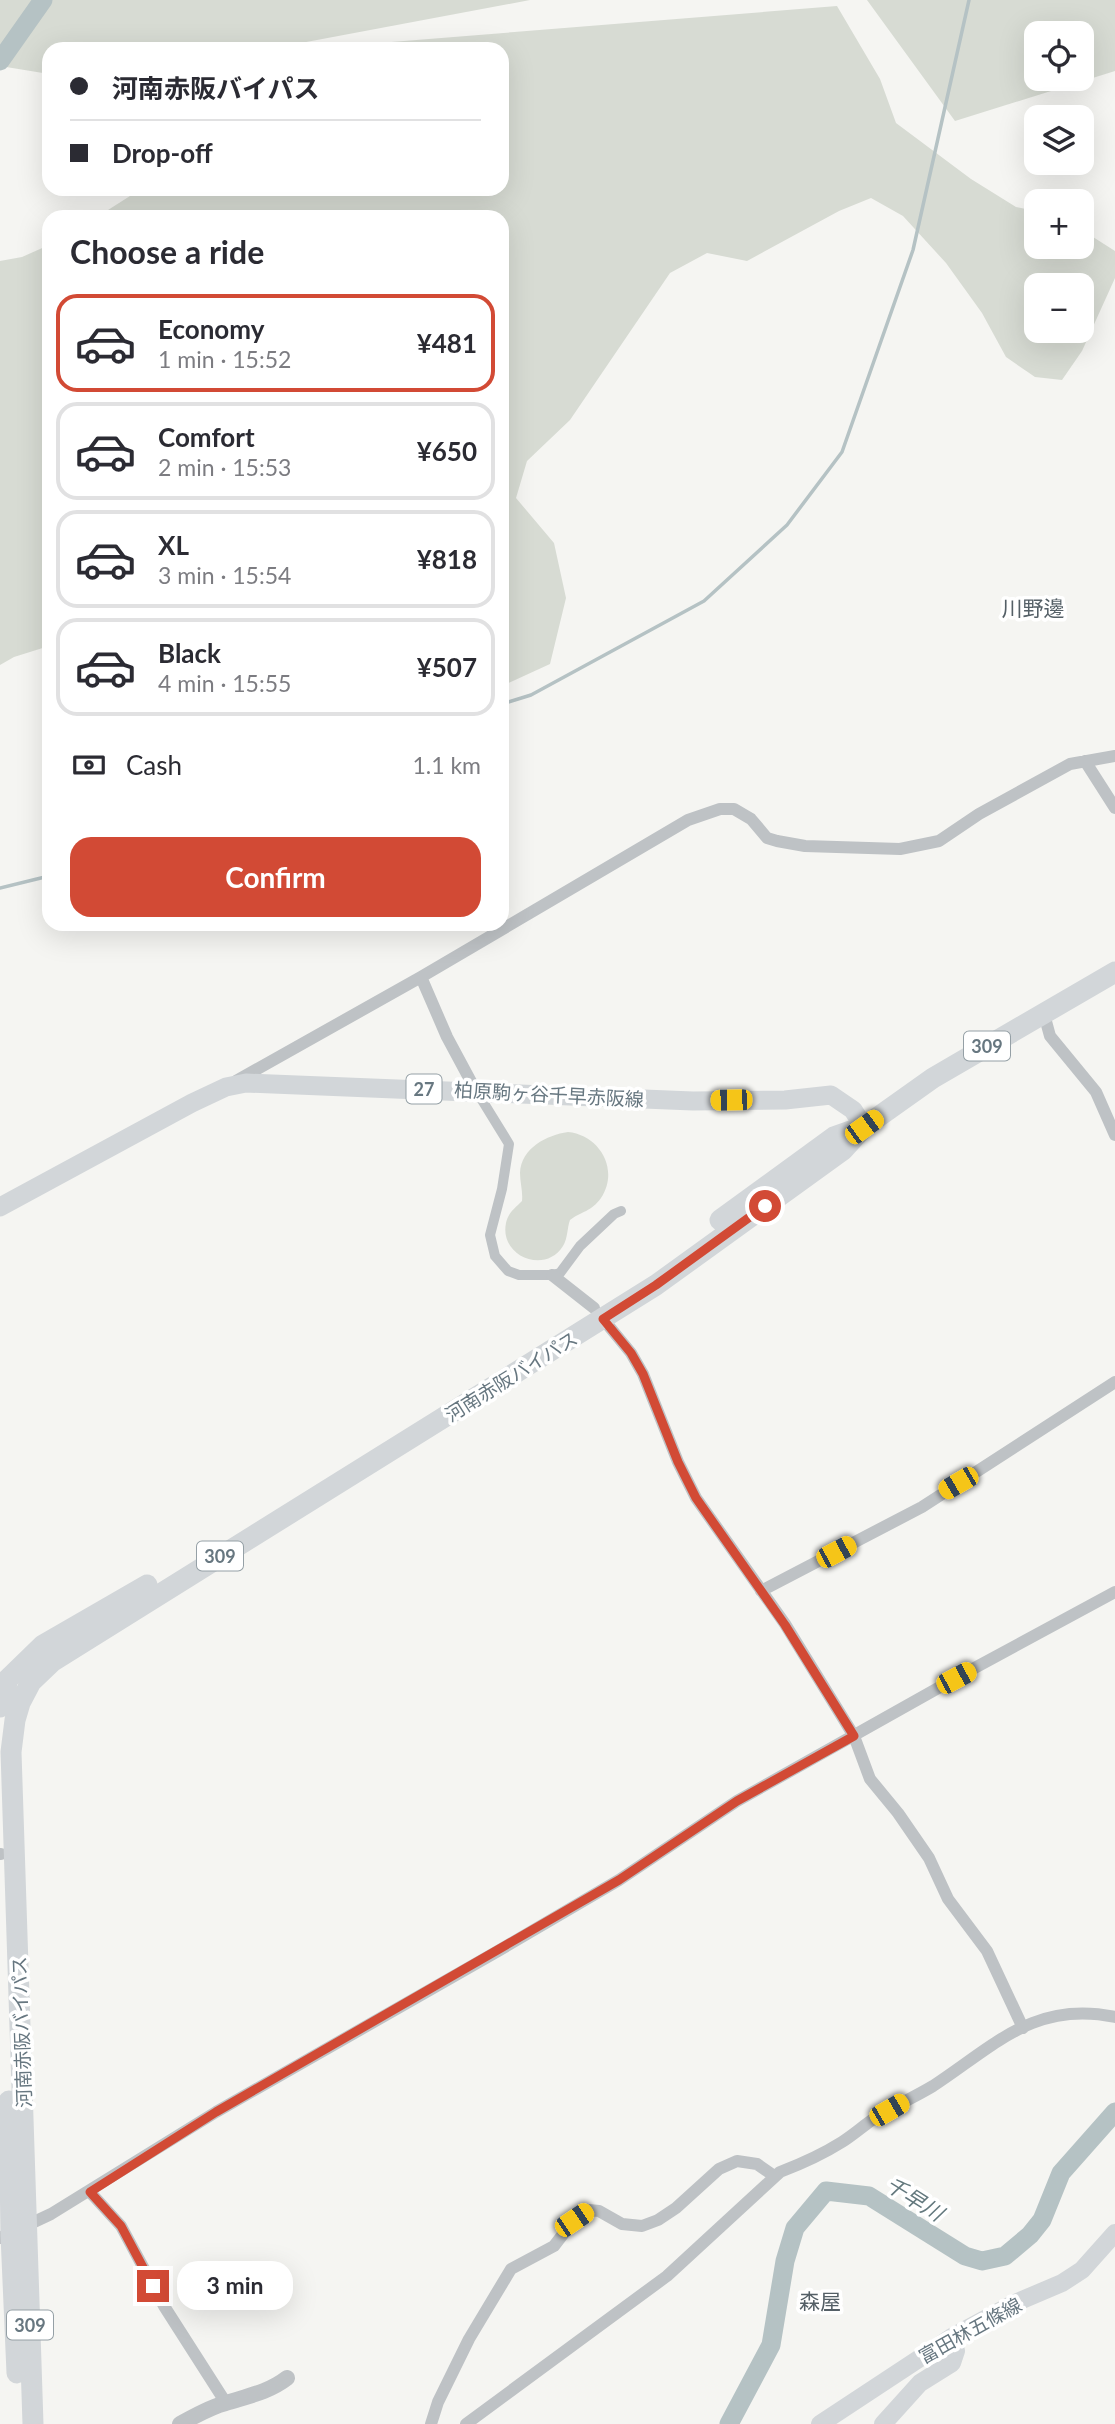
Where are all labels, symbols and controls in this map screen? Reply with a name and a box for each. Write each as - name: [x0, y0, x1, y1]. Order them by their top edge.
- map controls: [1024, 21, 1094, 343]
- button: locate: [1024, 21, 1094, 91]
- text: 河南赤阪バイパス: [112, 72, 319, 104]
- button: layers: [1024, 105, 1094, 175]
- text: Drop-off: [112, 137, 213, 169]
- button: +: [1024, 189, 1094, 259]
- text: Choose a ride: [70, 232, 264, 271]
- button: −: [1024, 273, 1094, 343]
- icon: car: [74, 312, 137, 375]
- text: Economy: [158, 313, 264, 345]
- text: ¥481: [417, 327, 477, 359]
- text: 1 min · 15:52: [158, 345, 291, 373]
- icon: car: [74, 420, 137, 483]
- text: Comfort: [158, 421, 255, 453]
- text: ¥650: [417, 435, 477, 467]
- text: 2 min · 15:53: [158, 453, 291, 481]
- icon: car: [74, 528, 137, 591]
- text: XL: [158, 529, 189, 561]
- text: ¥818: [417, 543, 477, 575]
- text: 3 min · 15:54: [158, 561, 291, 589]
- district label: 川野邊: [1002, 595, 1065, 620]
- icon: car: [74, 636, 137, 699]
- text: Black: [158, 637, 221, 669]
- text: ¥507: [417, 651, 477, 683]
- text: 4 min · 15:55: [158, 669, 291, 697]
- icon: cash: [70, 746, 108, 784]
- text: Cash: [126, 749, 182, 781]
- text: 1.1 km: [412, 751, 481, 779]
- button: Confirm: [70, 837, 481, 917]
- road number: 309: [964, 1031, 1010, 1060]
- road number: 27: [406, 1074, 442, 1104]
- street label: 柏原駒ヶ谷千早赤阪線: [454, 1078, 644, 1110]
- car: [710, 1089, 753, 1111]
- car: [841, 1106, 888, 1148]
- route start: [749, 1190, 781, 1222]
- street label: 河南赤阪バイパス: [441, 1326, 581, 1426]
- car: [935, 1463, 982, 1503]
- car: [813, 1533, 860, 1571]
- road number: 309: [197, 1541, 243, 1570]
- car: [933, 1659, 980, 1697]
- street label: 河南赤阪バイパス: [7, 1956, 35, 2108]
- car: [866, 2090, 913, 2130]
- water label: 千早川: [882, 2171, 950, 2226]
- car: [551, 2200, 598, 2240]
- callout: 3 min: [178, 2262, 293, 2310]
- route end: [137, 2270, 169, 2302]
- text: 3 min: [206, 2271, 264, 2299]
- district label: 森屋: [799, 2288, 841, 2313]
- street label: 富田林五條線: [915, 2292, 1025, 2368]
- road number: 309: [7, 2311, 53, 2340]

